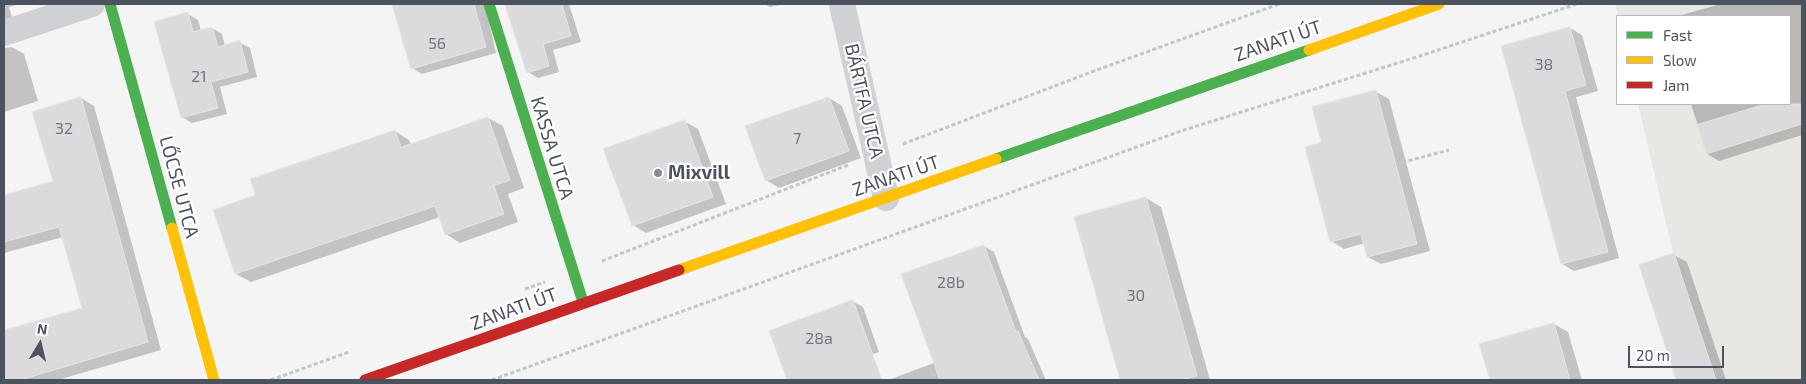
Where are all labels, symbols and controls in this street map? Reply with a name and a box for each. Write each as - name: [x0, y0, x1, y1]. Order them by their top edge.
- street label: ZANATI ÚT: [1231, 15, 1325, 67]
- legend: [1616, 15, 1791, 105]
- text: Fast: [1663, 26, 1692, 44]
- house number: 56: [428, 34, 446, 54]
- street label: BÁRTFA UTCA: [840, 41, 888, 161]
- text: Slow: [1663, 51, 1697, 69]
- house number: 38: [1535, 55, 1553, 75]
- house number: 21: [191, 67, 207, 87]
- text: Jam: [1663, 76, 1689, 94]
- street label: KASSA UTCA: [526, 94, 578, 202]
- house number: 32: [55, 119, 73, 139]
- house number: 7: [793, 129, 801, 149]
- street label: LŐCSE UTCA: [154, 134, 204, 240]
- street label: ZANATI ÚT: [849, 150, 943, 202]
- place label: Mixvill: [668, 162, 730, 184]
- marker: Mixvill: [652, 167, 664, 179]
- house number: 28b: [937, 273, 965, 293]
- street label: ZANATI ÚT: [468, 283, 560, 335]
- house number: 30: [1127, 286, 1145, 306]
- north arrow: [15, 319, 65, 369]
- text: N: [36, 320, 49, 338]
- house number: 28a: [805, 329, 833, 349]
- scale bar: [1631, 336, 1727, 368]
- text: 20 m: [1636, 346, 1670, 364]

